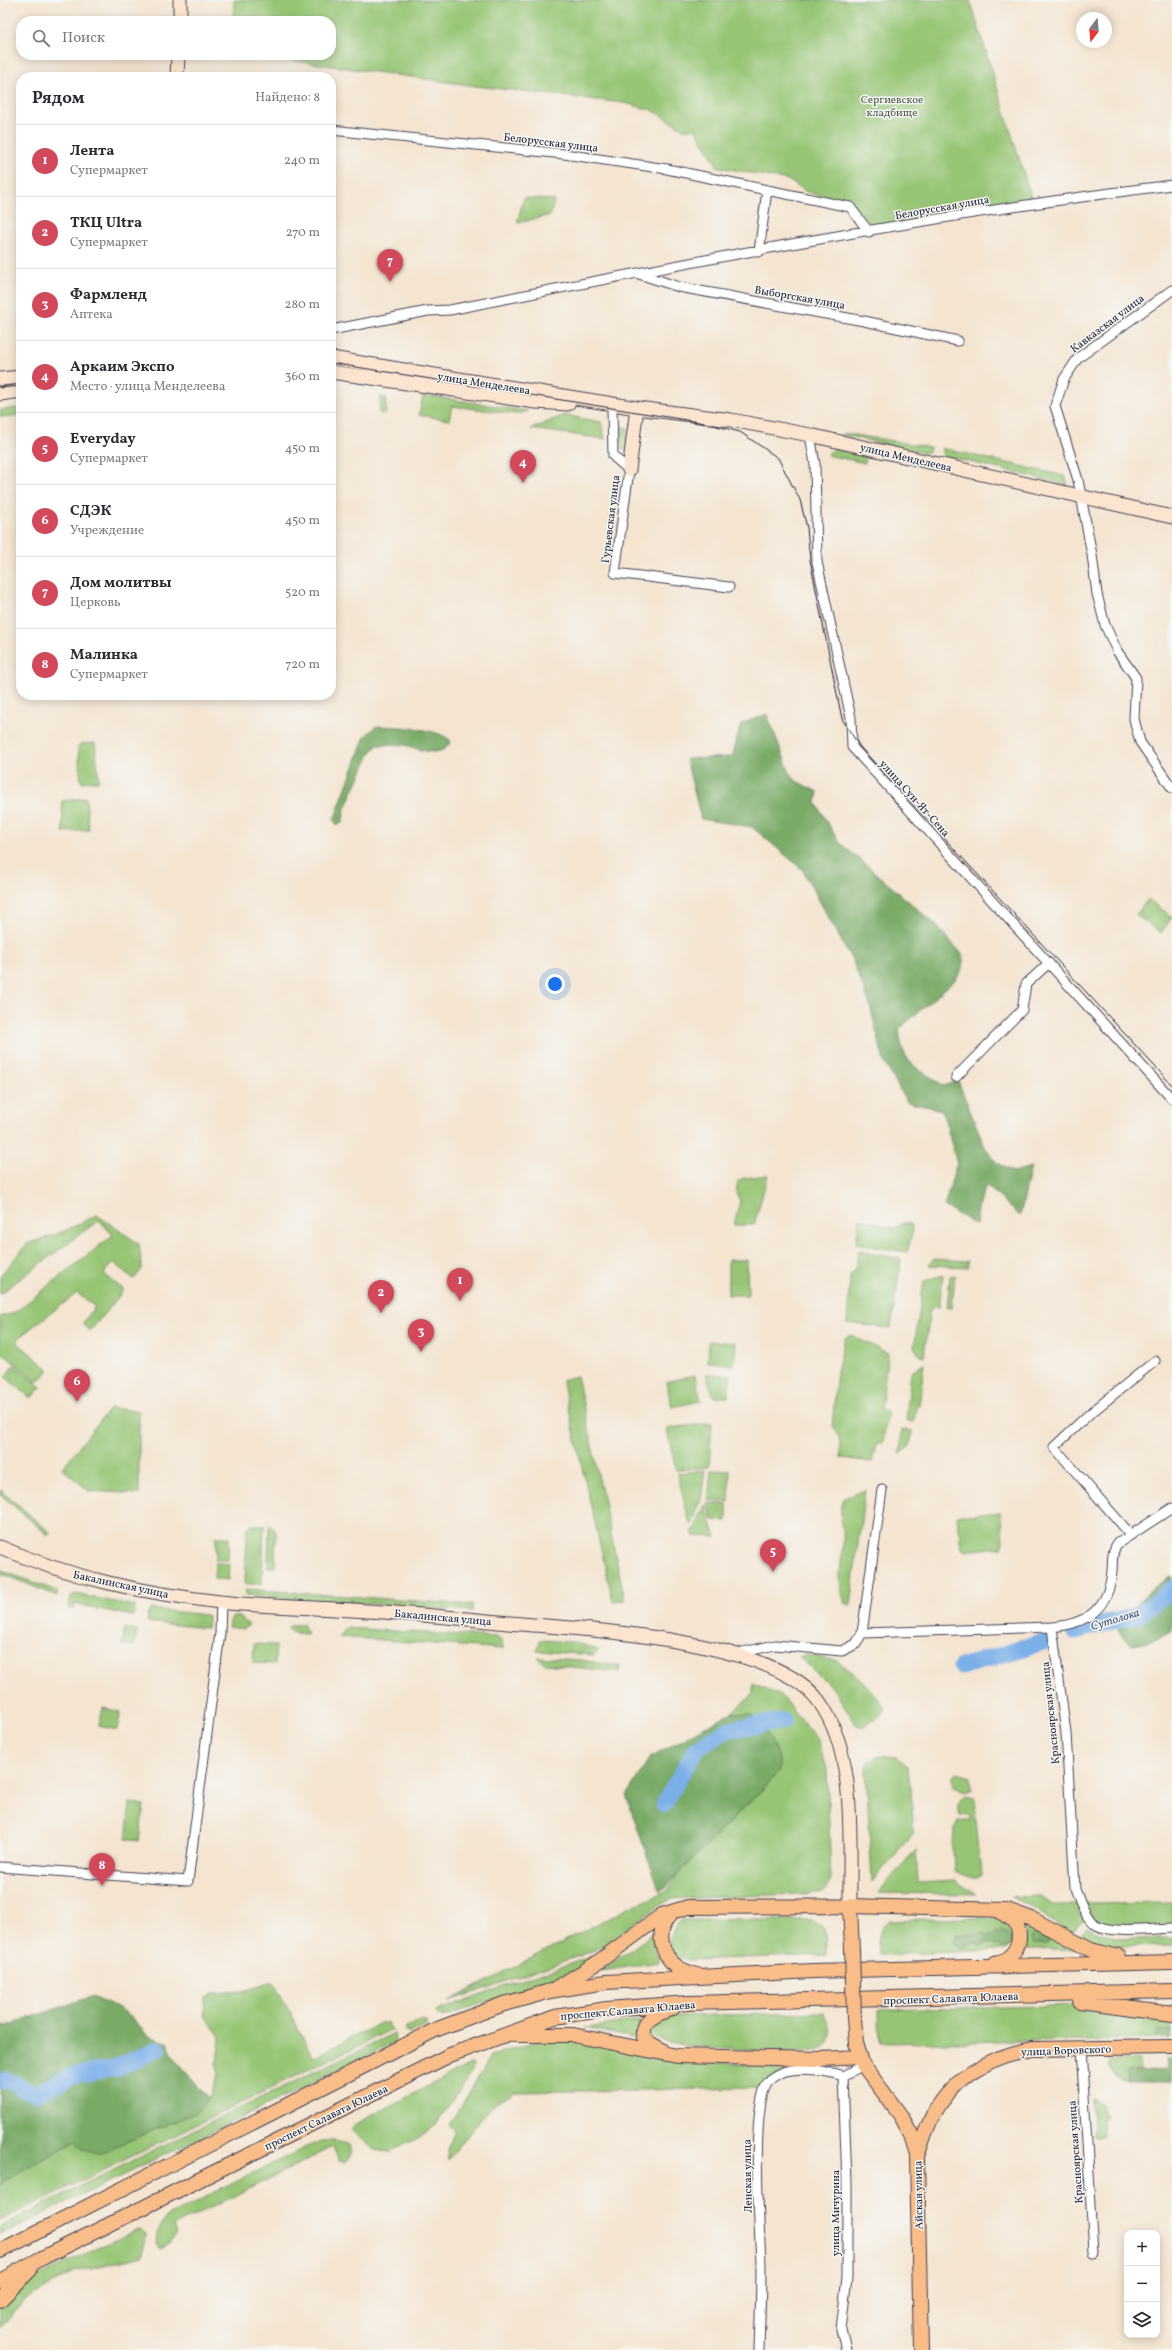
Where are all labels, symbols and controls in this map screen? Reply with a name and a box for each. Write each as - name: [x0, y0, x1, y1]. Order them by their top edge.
- north arrow: [1076, 12, 1112, 48]
- search box: [16, 16, 336, 60]
- icon: search: [30, 27, 52, 49]
- text: Поиск: [62, 28, 105, 49]
- text: Рядом: [32, 87, 85, 110]
- text: Найдено: 8: [255, 89, 320, 107]
- park label: Сергиевское кладбище: [861, 93, 923, 121]
- street label: Белорусская улица: [503, 130, 600, 157]
- text: Лента: [70, 141, 114, 162]
- text: 1: [42, 152, 48, 170]
- text: 240 m: [284, 152, 320, 170]
- text: Супермаркет: [70, 162, 148, 180]
- street label: Белорусская улица: [894, 193, 991, 224]
- text: ТКЦ Ultra: [70, 213, 142, 234]
- text: 2: [42, 224, 48, 242]
- text: 270 m: [286, 224, 320, 242]
- text: Супермаркет: [70, 234, 148, 252]
- pin: 7: [377, 249, 403, 282]
- street label: Выборгская улица: [753, 283, 847, 314]
- text: Фармленд: [70, 285, 147, 306]
- street label: Кавказская улица: [1068, 291, 1148, 357]
- text: 3: [42, 296, 48, 314]
- text: 280 m: [284, 296, 320, 314]
- text: Аптека: [70, 306, 113, 324]
- text: Аркаим Экспо: [70, 357, 175, 378]
- text: 4: [41, 368, 49, 386]
- text: 360 m: [285, 368, 320, 386]
- street label: улица Менделеева: [436, 370, 532, 399]
- text: Место · улица Менделеева: [70, 378, 225, 396]
- text: Everyday: [70, 429, 136, 450]
- text: 5: [42, 440, 48, 458]
- text: 450 m: [285, 440, 320, 458]
- street label: улица Менделеева: [858, 441, 954, 476]
- text: Супермаркет: [70, 450, 148, 468]
- pin: 4: [510, 450, 536, 483]
- street label: Гурьевская улица: [599, 474, 624, 564]
- text: СДЭК: [70, 501, 111, 522]
- text: 6: [41, 512, 49, 530]
- text: 450 m: [285, 512, 320, 530]
- text: Учреждение: [70, 522, 144, 540]
- text: Дом молитвы: [70, 573, 171, 594]
- text: 7: [42, 584, 48, 602]
- text: 520 m: [285, 584, 320, 602]
- text: Церковь: [70, 594, 121, 612]
- text: Малинка: [70, 645, 138, 666]
- text: 8: [41, 656, 49, 674]
- text: 720 m: [285, 656, 320, 674]
- text: Супермаркет: [70, 666, 148, 684]
- street label: улица Сун-Ят-Сена: [875, 757, 953, 841]
- your location: [545, 974, 565, 994]
- pin: 1: [447, 1268, 473, 1301]
- pin: 2: [368, 1280, 394, 1313]
- pin: 3: [408, 1319, 434, 1352]
- pin: 6: [64, 1369, 90, 1402]
- pin: 5: [760, 1539, 786, 1572]
- street label: Бакалинская улица: [71, 1568, 170, 1603]
- water label: Сутолока: [1089, 1605, 1142, 1635]
- street label: Бакалинская улица: [394, 1607, 493, 1630]
- street label: Красноярская улица: [1039, 1660, 1064, 1765]
- pin: 8: [89, 1853, 115, 1886]
- street label: проспект Салавата Юлаева: [883, 1990, 1020, 2009]
- street label: проспект Салавата Юлаева: [560, 1998, 697, 2025]
- street label: улица Воровского: [1021, 2042, 1112, 2061]
- street label: проспект Салавата Юлаева: [262, 2082, 391, 2155]
- street label: Красноярская улица: [1065, 2099, 1088, 2204]
- street label: Ленская улица: [740, 2138, 757, 2213]
- street label: Айская улица: [911, 2160, 928, 2230]
- street label: улица Мичурина: [829, 2169, 844, 2256]
- map controls: [1124, 2230, 1160, 2338]
- button: +: [1124, 2230, 1160, 2266]
- button: −: [1124, 2266, 1160, 2302]
- button: layers: [1124, 2302, 1160, 2338]

